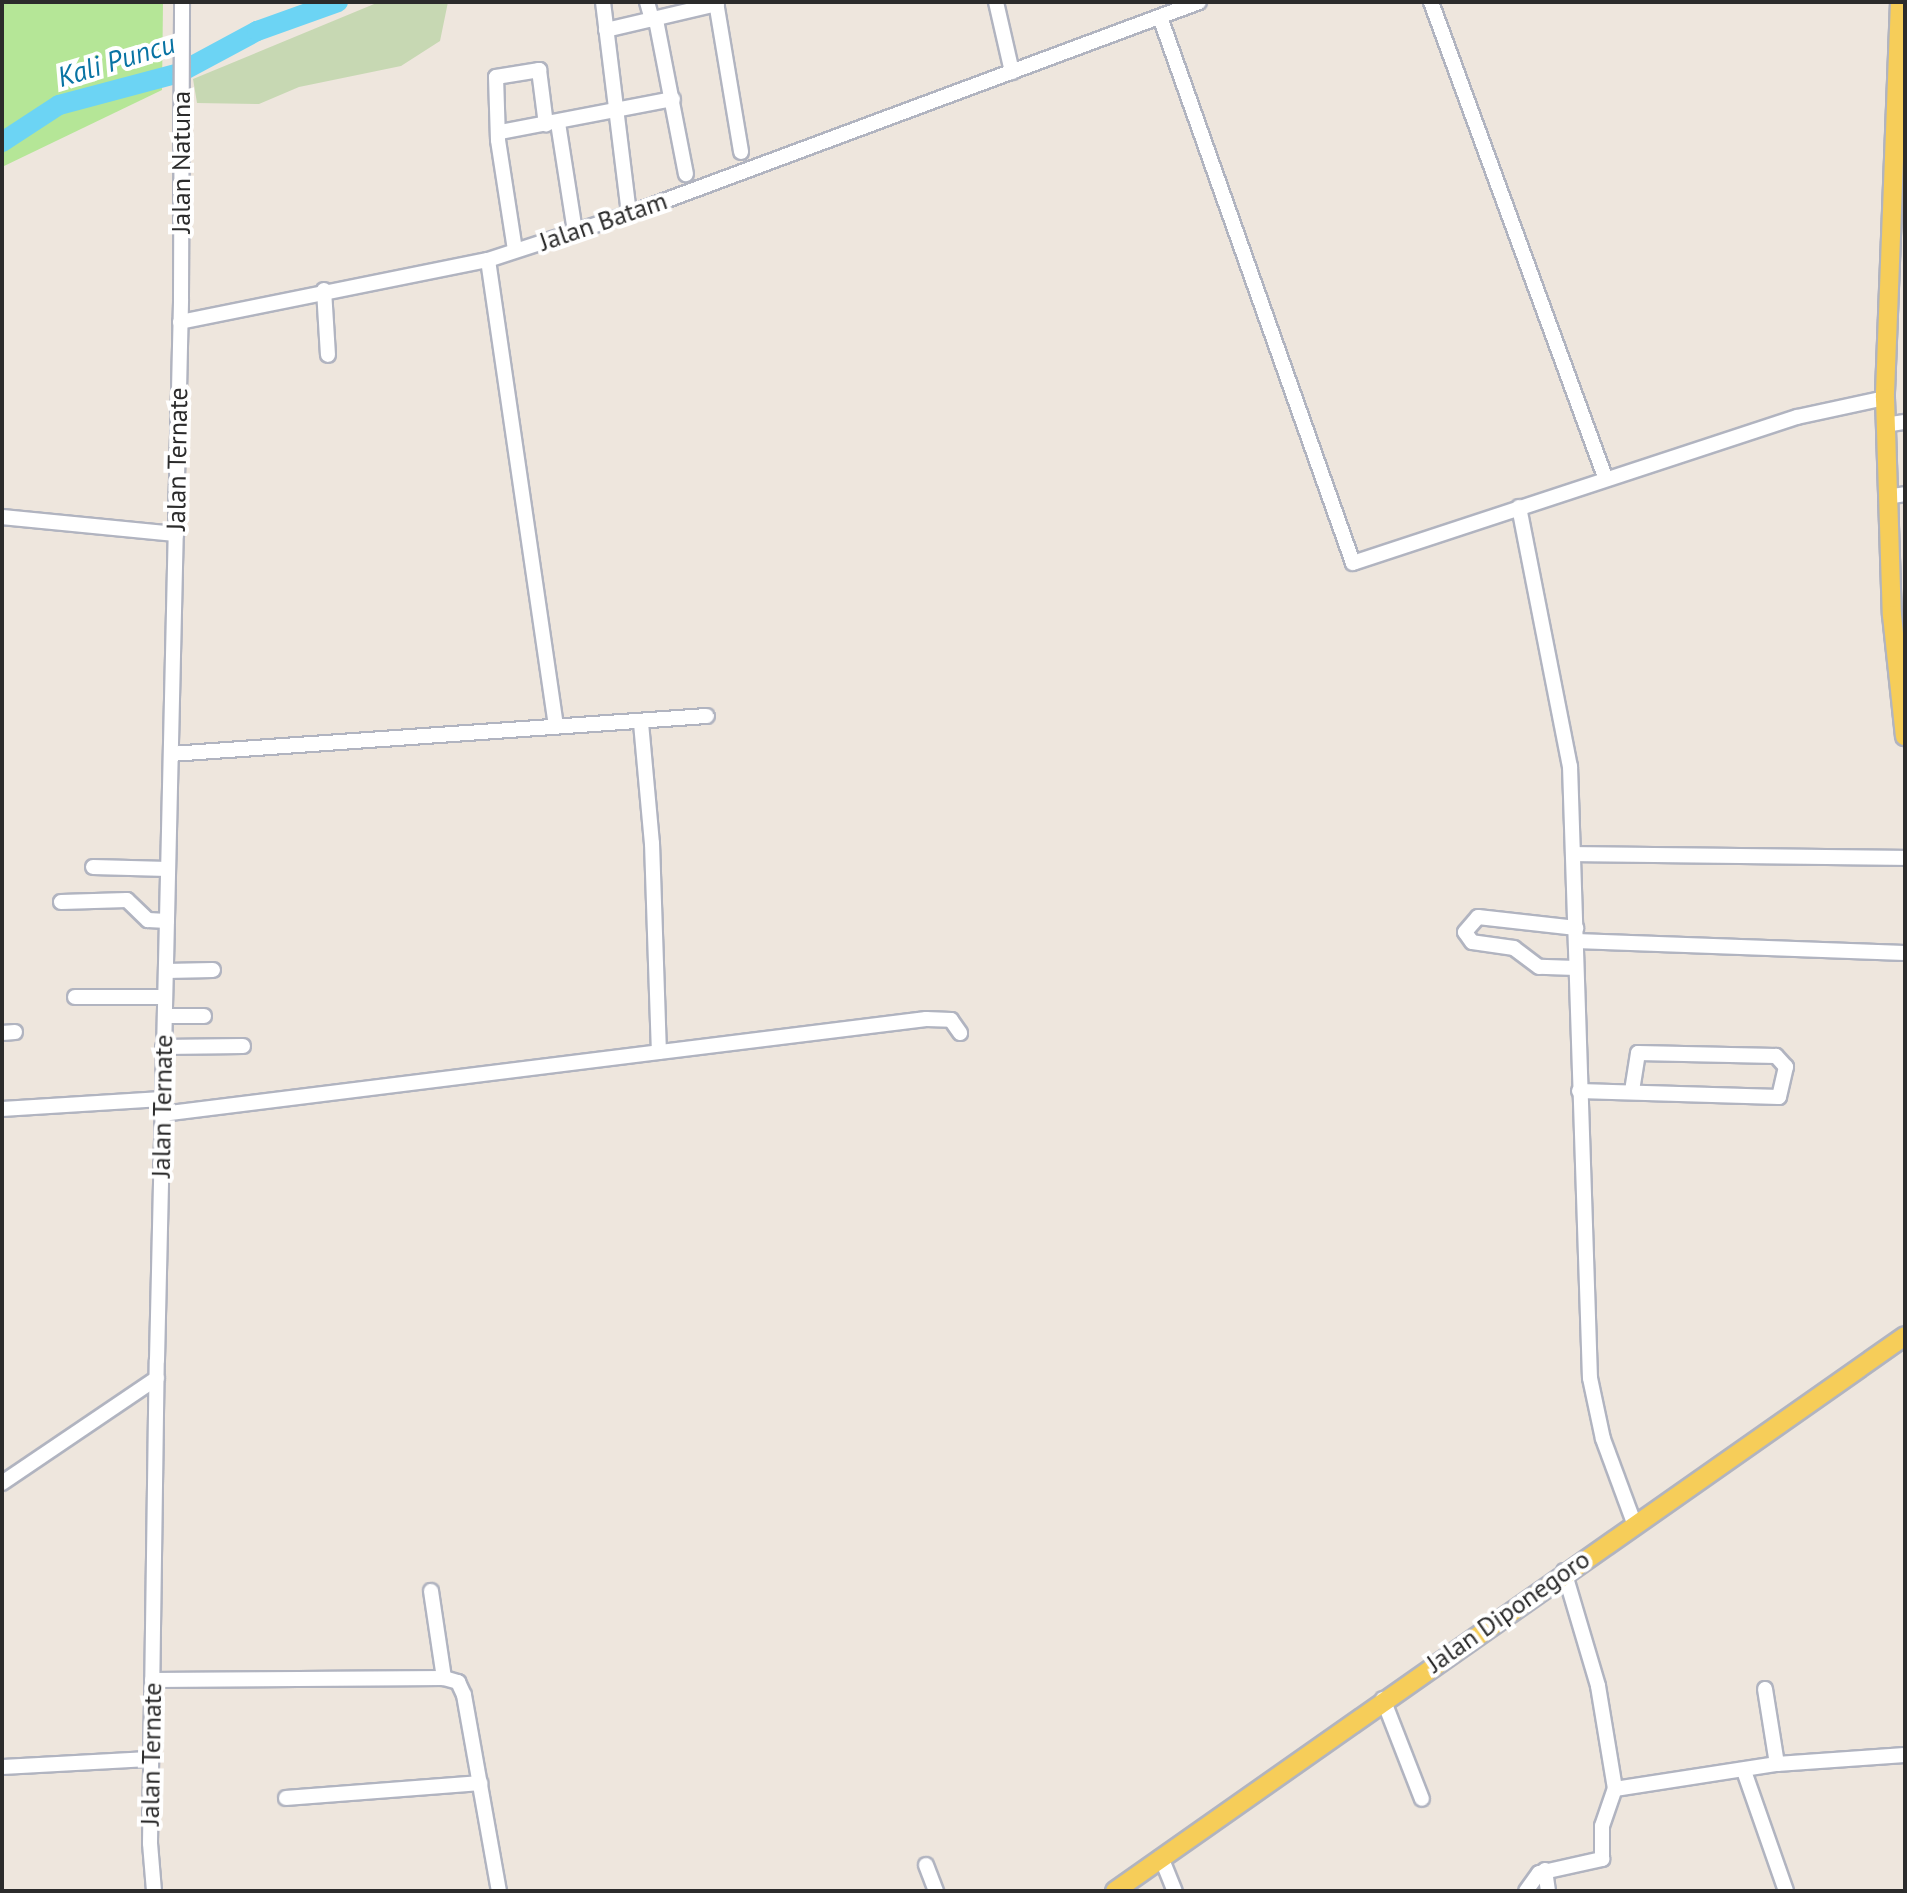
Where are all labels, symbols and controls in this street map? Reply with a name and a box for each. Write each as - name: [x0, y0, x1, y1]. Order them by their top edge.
- water label: Kali Puncu: [53, 26, 179, 94]
- street label: Jalan Natuna: [165, 91, 197, 233]
- street label: Jalan Batam: [535, 185, 671, 257]
- street label: Jalan Ternate: [160, 387, 194, 531]
- street label: Jalan Ternate: [145, 1034, 179, 1178]
- street label: Jalan Diponegoro: [1420, 1543, 1596, 1679]
- street label: Jalan Ternate: [134, 1682, 168, 1826]

